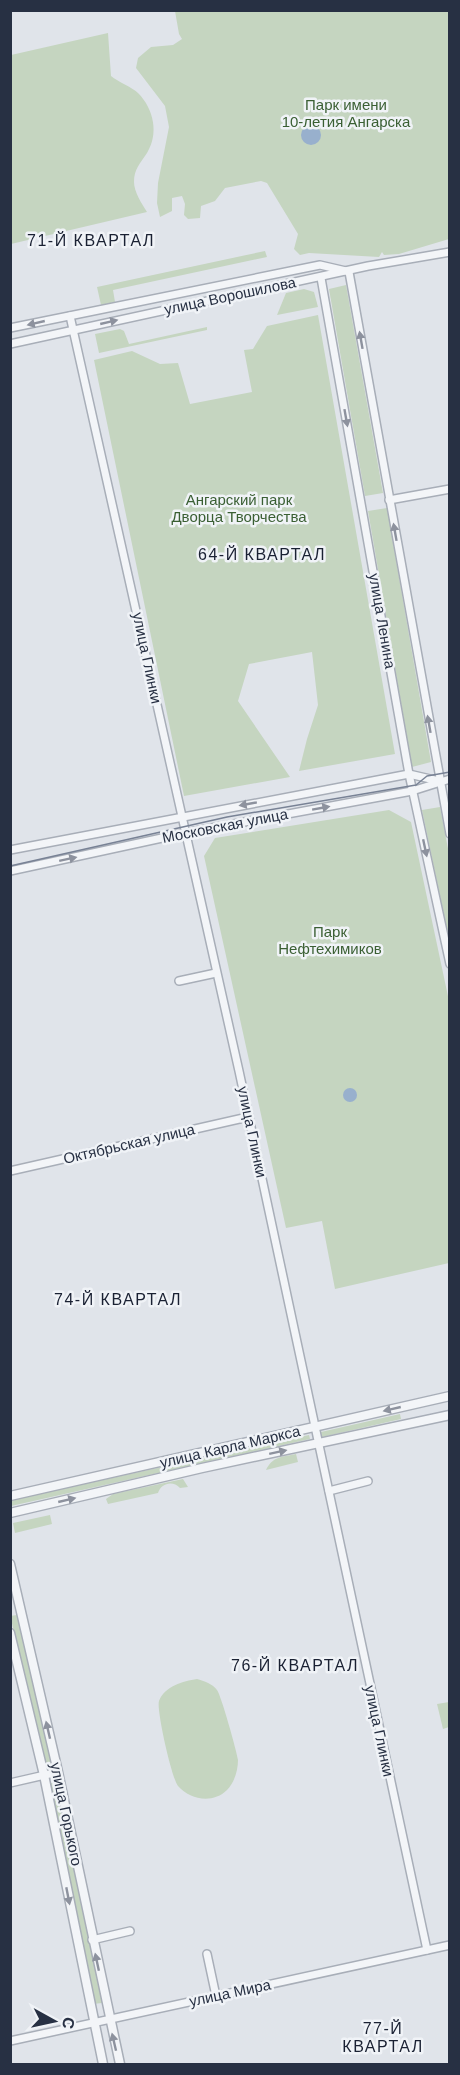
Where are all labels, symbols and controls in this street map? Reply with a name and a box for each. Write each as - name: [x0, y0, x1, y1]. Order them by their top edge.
- park label: Парк имени 10-летия Ангарска: [282, 96, 411, 130]
- district label: 71-Й КВАРТАЛ: [27, 231, 155, 249]
- street label: улица Ворошилова: [162, 273, 298, 318]
- one-way arrow: [99, 316, 118, 326]
- one-way arrow: [27, 318, 45, 328]
- one-way arrow: [356, 330, 365, 349]
- one-way arrow: [342, 409, 351, 428]
- park label: Ангарский парк Дворца Творчества: [171, 491, 307, 525]
- one-way arrow: [390, 522, 399, 541]
- district label: 64-Й КВАРТАЛ: [198, 545, 326, 563]
- street label: улица Ленина: [366, 572, 399, 671]
- street label: улица Глинки: [130, 611, 165, 705]
- one-way arrow: [424, 714, 433, 733]
- one-way arrow: [238, 800, 257, 809]
- one-way arrow: [311, 803, 330, 812]
- street label: Московская улица: [161, 805, 290, 846]
- one-way arrow: [421, 839, 430, 858]
- one-way arrow: [58, 854, 77, 863]
- park label: Парк Нефтехимиков: [278, 923, 382, 957]
- street label: улица Глинки: [235, 1085, 270, 1179]
- street label: Октябрьская улица: [61, 1120, 197, 1167]
- district label: 74-Й КВАРТАЛ: [54, 1290, 182, 1308]
- one-way arrow: [383, 1404, 402, 1414]
- street label: улица Карла Маркса: [158, 1422, 302, 1471]
- one-way arrow: [269, 1447, 288, 1456]
- one-way arrow: [58, 1494, 77, 1504]
- district label: 76-Й КВАРТАЛ: [231, 1656, 359, 1674]
- street label: улица Глинки: [362, 1684, 397, 1778]
- one-way arrow: [43, 1720, 52, 1739]
- street label: улица Горького: [47, 1760, 86, 1867]
- one-way arrow: [64, 1886, 73, 1905]
- one-way arrow: [92, 1952, 101, 1971]
- street label: улица Мира: [188, 1975, 273, 2009]
- north arrow: [24, 1991, 84, 2051]
- text: С: [59, 2016, 78, 2030]
- district label: 77-Й КВАРТАЛ: [342, 2019, 424, 2055]
- one-way arrow: [109, 2033, 119, 2051]

